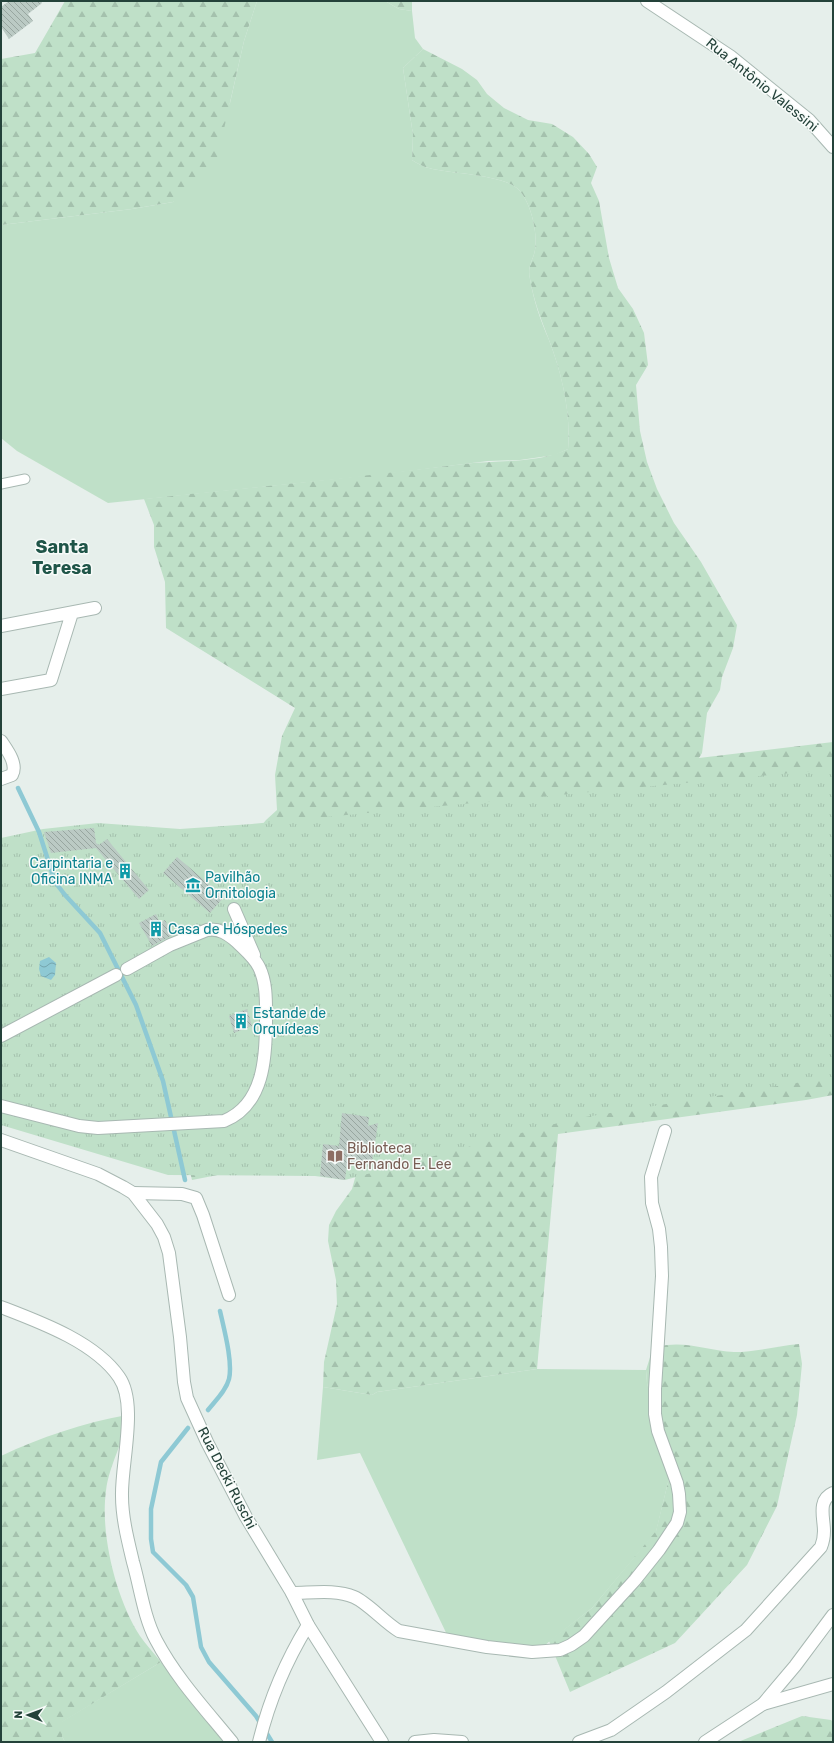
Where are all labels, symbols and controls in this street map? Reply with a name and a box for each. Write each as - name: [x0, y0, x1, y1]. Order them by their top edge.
- street label: Rua Antônio Valessini: [702, 34, 822, 136]
- district label: Santa Teresa: [32, 536, 92, 579]
- place label: Carpintaria e Oficina INMA: [30, 855, 114, 888]
- building icon: Carpintaria e Oficina INMA: [116, 862, 134, 880]
- place label: Pavilhão Ornitologia: [205, 869, 276, 902]
- museum icon: Pavilhão Ornitologia: [184, 876, 202, 894]
- building icon: Casa de Hóspedes: [147, 920, 165, 938]
- place label: Casa de Hóspedes: [168, 921, 288, 938]
- place label: Estande de Orquídeas: [253, 1005, 326, 1038]
- building icon: Estande de Orquídeas: [232, 1012, 250, 1030]
- place label: Biblioteca Fernando E. Lee: [347, 1140, 452, 1173]
- library icon: Biblioteca Fernando E. Lee: [326, 1147, 344, 1165]
- street label: Rua Decki Ruschi: [194, 1424, 260, 1532]
- north arrow: [8, 1695, 48, 1735]
- text: N: [12, 1711, 25, 1719]

